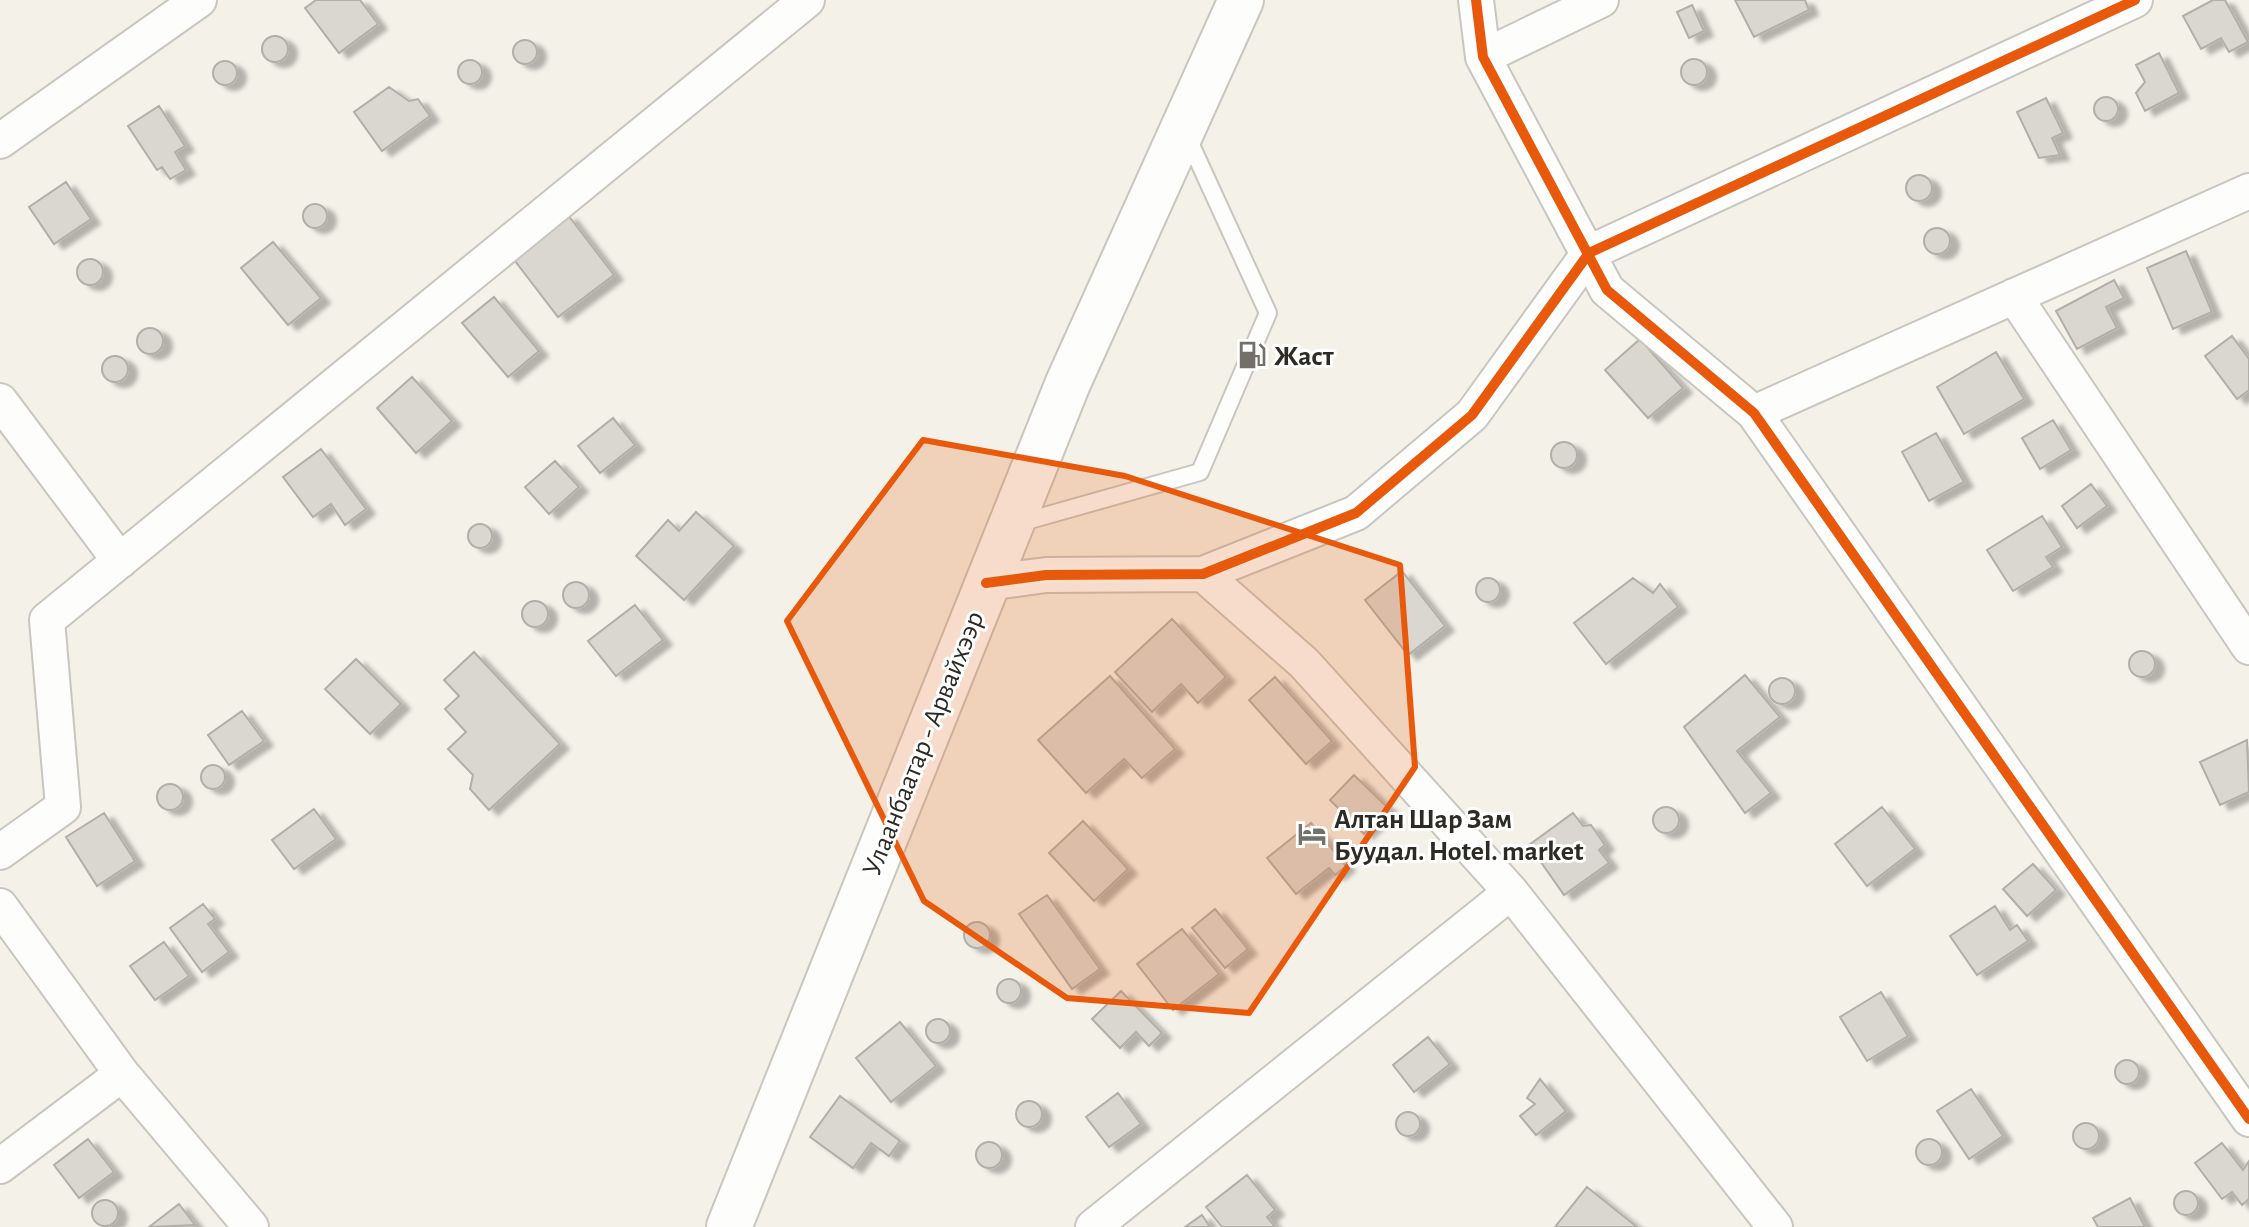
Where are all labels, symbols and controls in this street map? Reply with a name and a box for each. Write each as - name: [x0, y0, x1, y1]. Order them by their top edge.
- fuel station icon: Жаст: [1237, 340, 1267, 370]
- place label: Жаст: [1274, 343, 1335, 371]
- street label: Улаанбаатар - Арвайхээр: [858, 608, 990, 880]
- place label: Алтан Шар Зам Буудал. Hotel. market: [1334, 806, 1584, 866]
- hotel icon: Алтан Шар Зам Буудал. Hotel. market: [1297, 819, 1327, 849]

